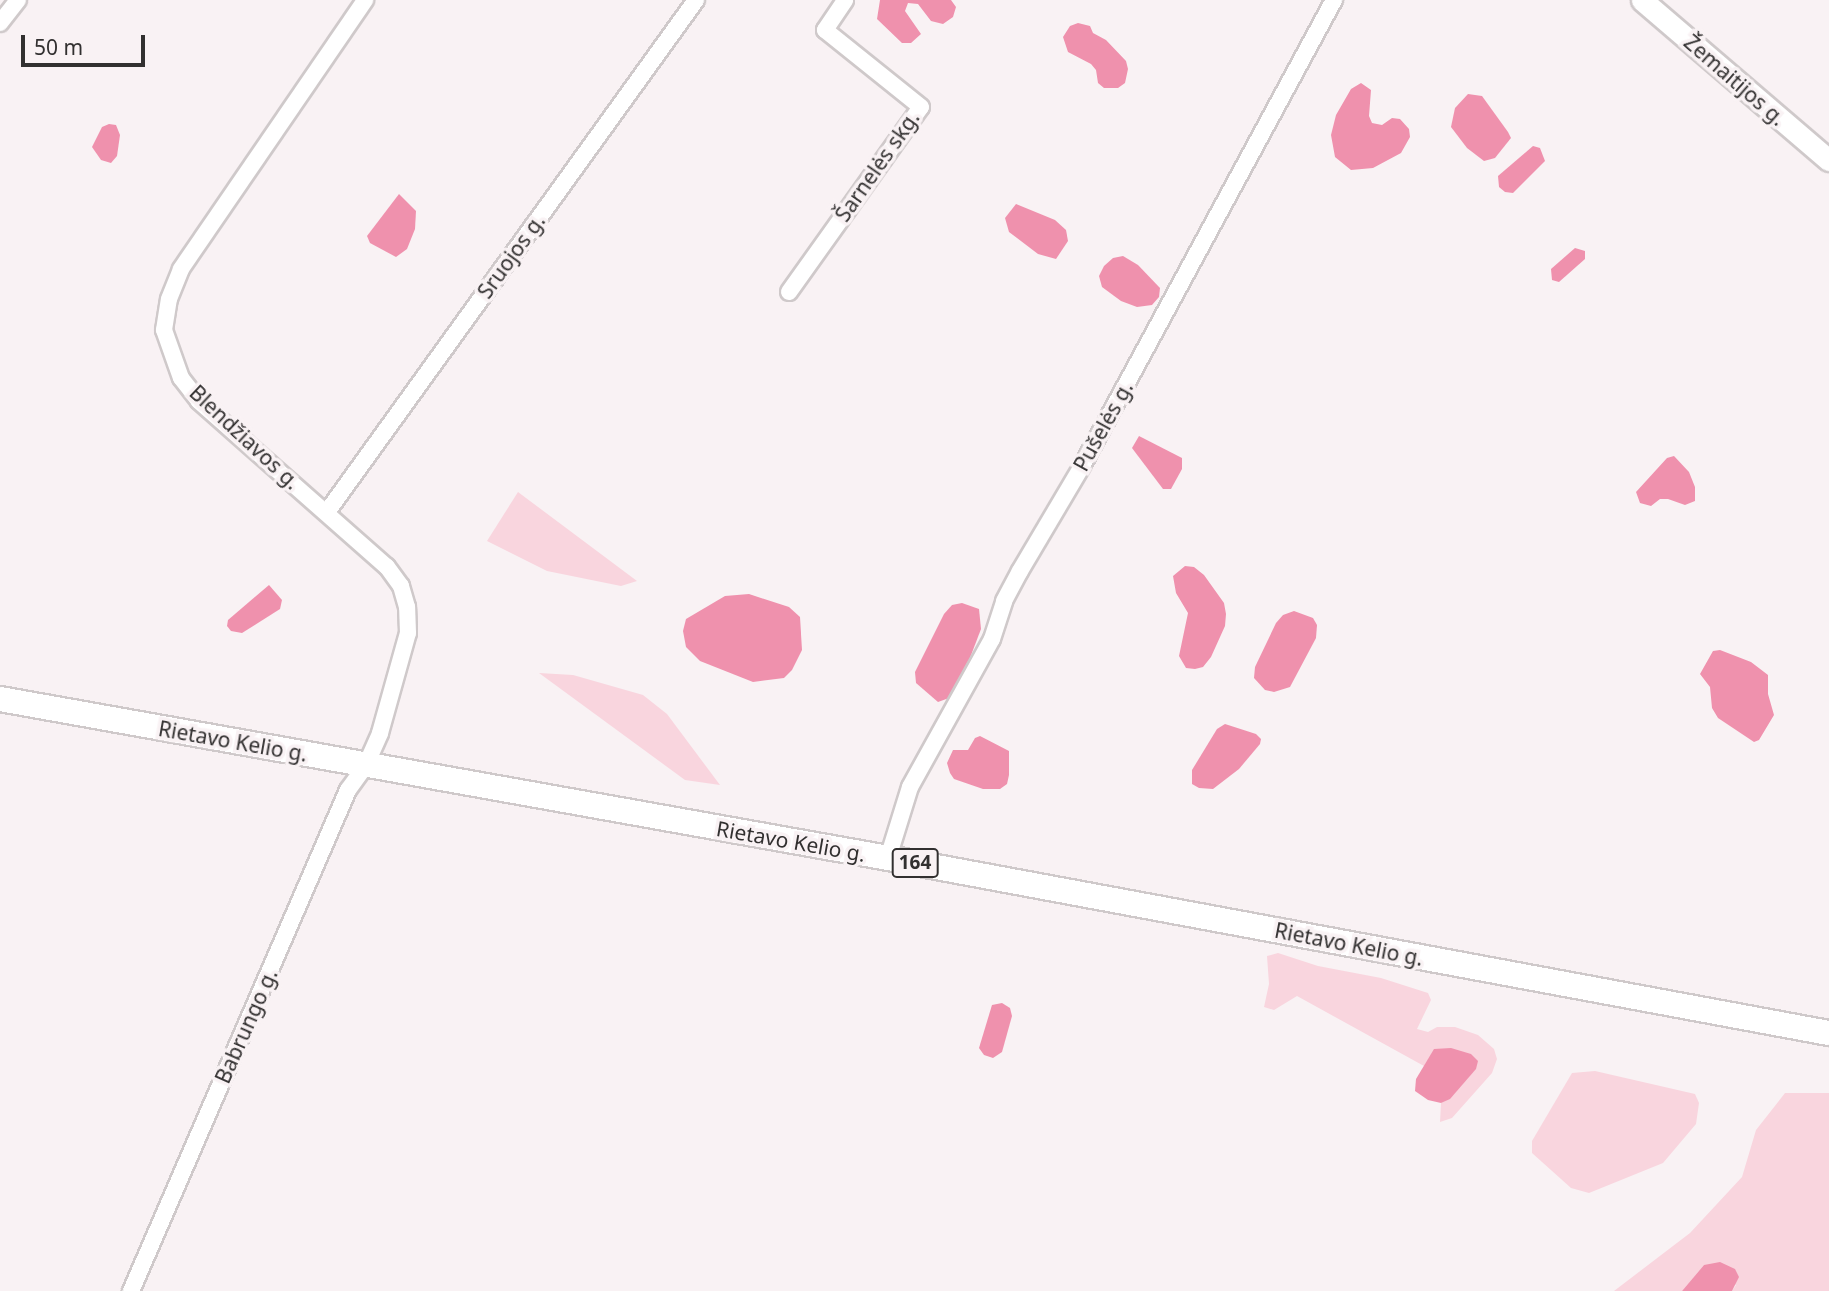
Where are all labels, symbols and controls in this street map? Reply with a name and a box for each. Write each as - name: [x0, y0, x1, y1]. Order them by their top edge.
- scale bar: [24, 21, 149, 65]
- street label: Žemaitijos g.: [1679, 29, 1791, 131]
- text: 50 m: [34, 33, 83, 61]
- street label: Šarnelės skg.: [830, 106, 924, 226]
- street label: Sruojos g.: [472, 209, 550, 303]
- street label: Pušelės g.: [1068, 377, 1138, 475]
- street label: Blendžiavos g.: [185, 380, 305, 494]
- street label: Rietavo Kelio g.: [157, 715, 309, 767]
- street label: Rietavo Kelio g.: [715, 815, 867, 867]
- road number: 164: [890, 848, 940, 878]
- street label: Rietavo Kelio g.: [1273, 917, 1425, 971]
- street label: Babrungo g.: [210, 965, 282, 1087]

